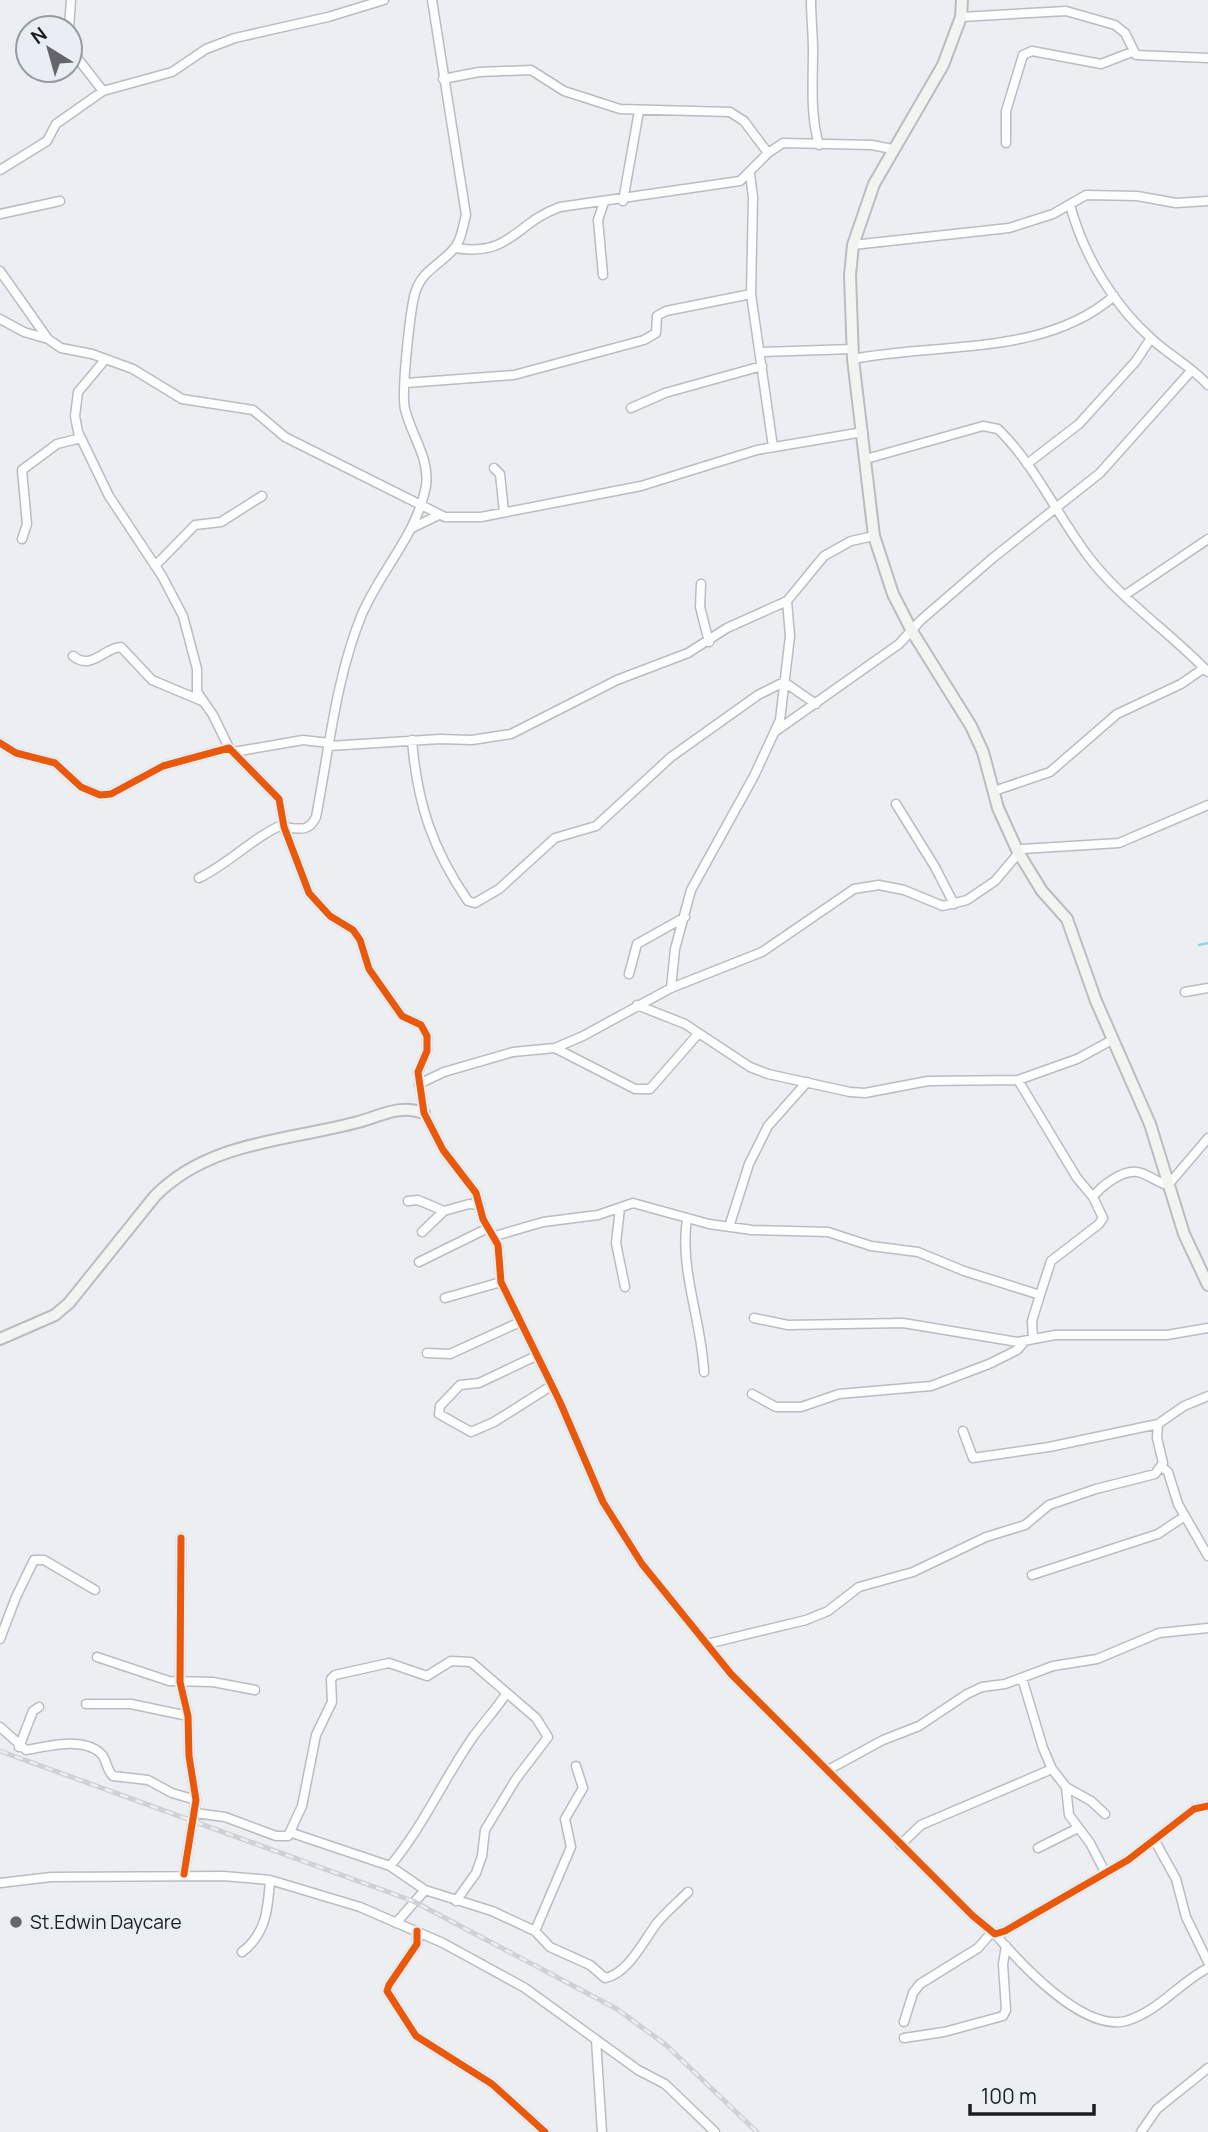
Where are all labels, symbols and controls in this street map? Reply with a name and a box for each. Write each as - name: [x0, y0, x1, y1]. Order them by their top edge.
- north arrow: [14, 14, 84, 84]
- text: N: [25, 21, 52, 50]
- place label: St.Edwin Daycare: [30, 1909, 182, 1935]
- marker: St.Edwin Daycare: [8, 1914, 24, 1930]
- scale bar: [970, 2072, 1094, 2116]
- text: 100 m: [981, 2082, 1037, 2110]

